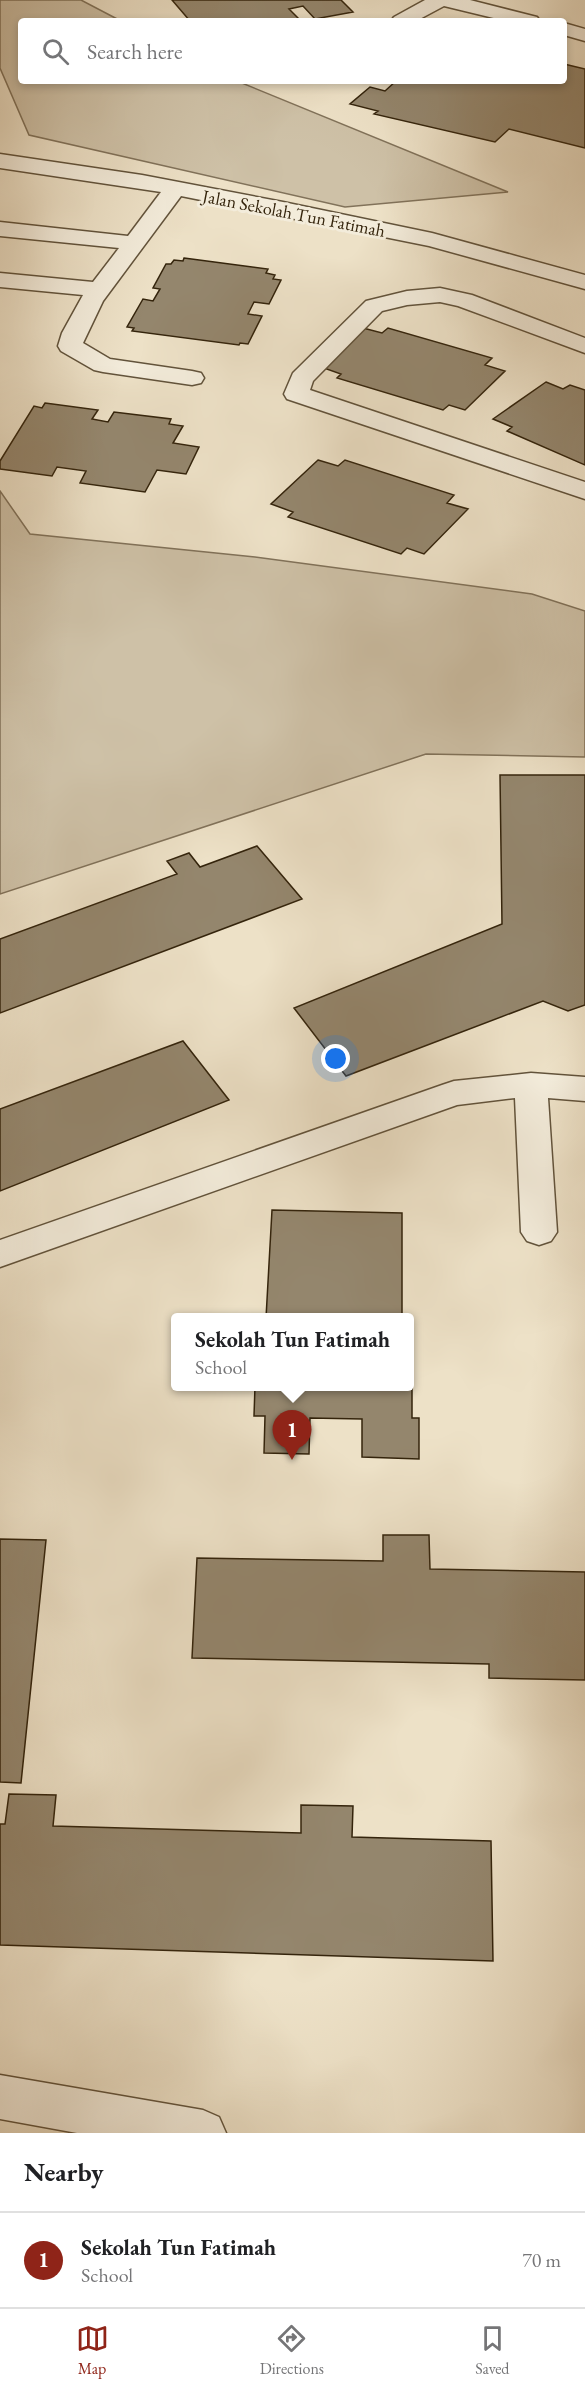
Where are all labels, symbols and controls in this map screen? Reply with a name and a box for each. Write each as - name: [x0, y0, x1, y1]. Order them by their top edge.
- search box: [18, 18, 567, 84]
- icon: search: [39, 35, 72, 68]
- text: Search here: [87, 37, 182, 66]
- street label: Jalan Sekolah Tun Fatimah: [199, 184, 387, 242]
- your location: [321, 1044, 350, 1073]
- popup: [171, 1313, 414, 1391]
- text: Sekolah Tun Fatimah: [195, 1325, 390, 1354]
- text: School: [195, 1354, 247, 1380]
- pin: 1: [272, 1410, 312, 1460]
- text: Nearby: [24, 2155, 104, 2189]
- text: Sekolah Tun Fatimah: [81, 2233, 276, 2262]
- text: 1: [38, 2247, 49, 2273]
- text: 70 m: [522, 2247, 561, 2273]
- text: School: [81, 2262, 133, 2288]
- tab: Map: [76, 2322, 109, 2379]
- tab: Directions: [260, 2322, 324, 2379]
- tab: Saved: [475, 2322, 509, 2379]

